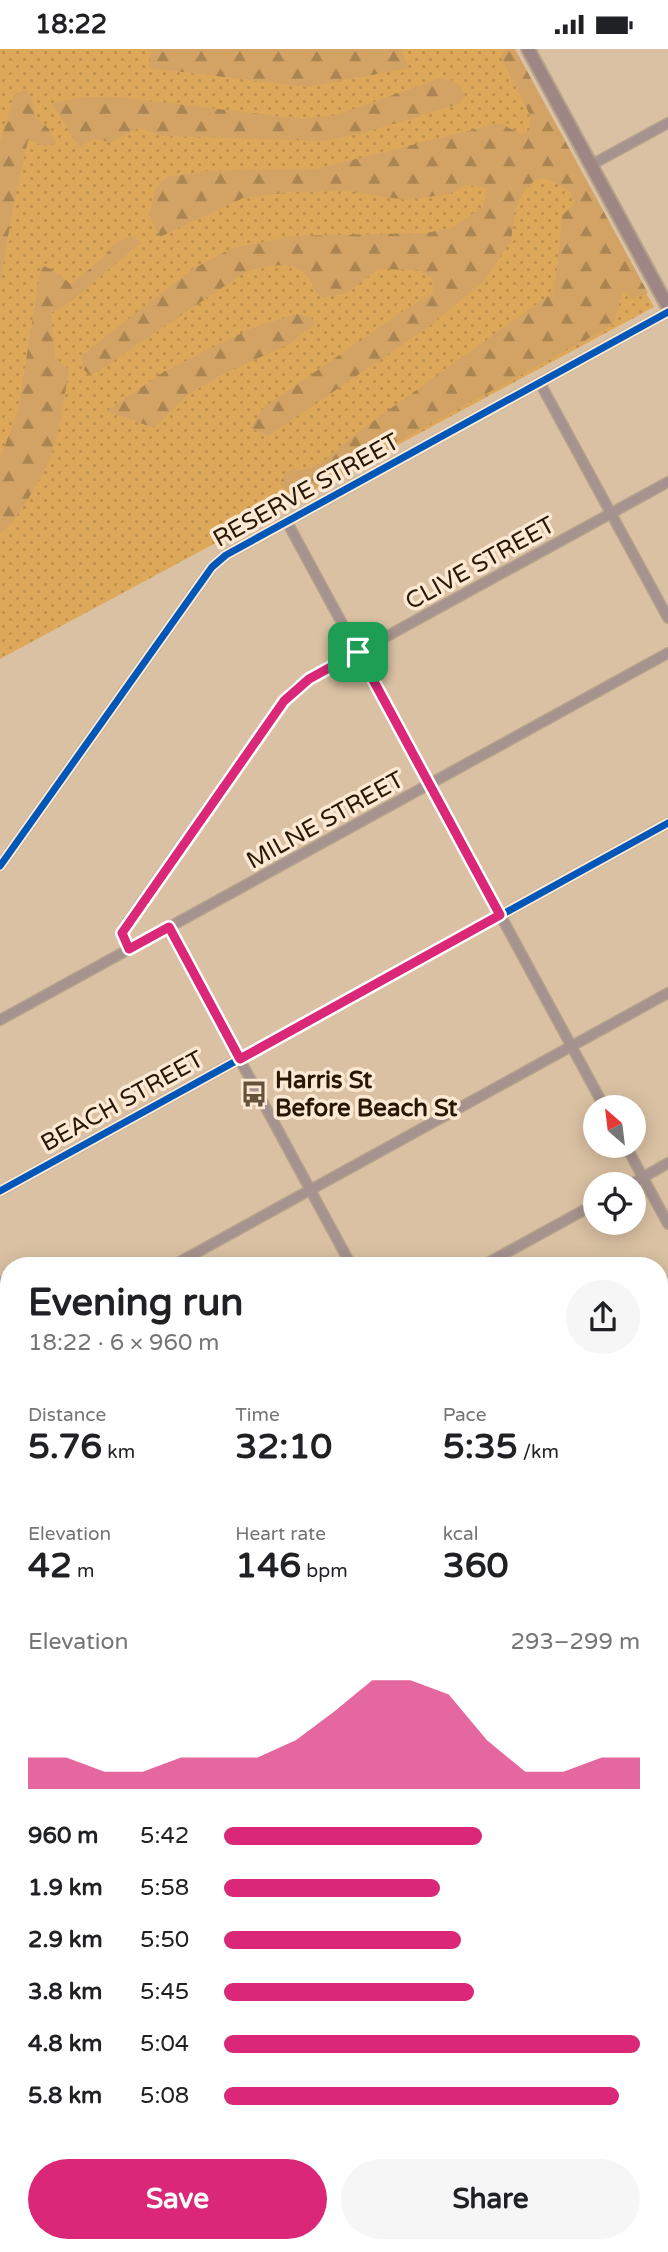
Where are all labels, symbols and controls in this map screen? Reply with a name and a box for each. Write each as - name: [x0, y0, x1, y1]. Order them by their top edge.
- text: 18:22: [35, 9, 107, 40]
- street label: RESERVE STREET: [208, 427, 405, 554]
- street label: CLIVE STREET: [400, 510, 560, 616]
- pin: [328, 622, 388, 682]
- icon: arrive: [339, 633, 377, 671]
- street label: MILNE STREET: [241, 765, 409, 876]
- street label: BEACH STREET: [36, 1045, 209, 1158]
- place label: Harris St Before Beach St: [275, 1066, 458, 1123]
- bus stop icon: Harris St Before Beach St: [239, 1079, 269, 1109]
- north arrow: [583, 1095, 646, 1159]
- map controls: [583, 1095, 646, 1235]
- button: locate: [583, 1172, 646, 1235]
- text: Evening run: [28, 1280, 243, 1326]
- button: share: [566, 1280, 640, 1354]
- text: 18:22 · 6 × 960 m: [28, 1329, 219, 1357]
- text: Distance: [28, 1404, 106, 1426]
- text: Time: [235, 1404, 280, 1426]
- text: Pace: [443, 1404, 486, 1426]
- text: 5.76: [28, 1426, 102, 1468]
- text: 32:10: [235, 1426, 332, 1468]
- text: 5:35: [443, 1426, 518, 1468]
- text: km: [102, 1441, 135, 1463]
- text: /km: [518, 1441, 559, 1463]
- text: Elevation: [28, 1523, 111, 1545]
- text: Heart rate: [235, 1523, 326, 1545]
- text: kcal: [443, 1523, 478, 1545]
- text: 42: [28, 1545, 72, 1587]
- text: 146: [235, 1545, 301, 1587]
- text: 360: [443, 1545, 509, 1587]
- text: m: [72, 1560, 94, 1582]
- text: bpm: [301, 1560, 348, 1582]
- text: Elevation: [28, 1628, 129, 1656]
- text: 293–299 m: [511, 1628, 640, 1656]
- text: 960 m: [28, 1822, 98, 1850]
- text: 5:42: [140, 1822, 189, 1850]
- text: 1.9 km: [28, 1874, 103, 1902]
- text: 5:58: [140, 1874, 189, 1902]
- text: 2.9 km: [28, 1926, 103, 1954]
- text: 5:50: [140, 1926, 189, 1954]
- text: 3.8 km: [28, 1978, 102, 2006]
- text: 5:45: [140, 1978, 189, 2006]
- text: 4.8 km: [28, 2030, 102, 2058]
- text: 5:04: [140, 2030, 189, 2058]
- text: 5.8 km: [28, 2082, 102, 2110]
- text: 5:08: [140, 2082, 189, 2110]
- button: Save: [28, 2159, 327, 2239]
- button: Share: [341, 2159, 640, 2239]

